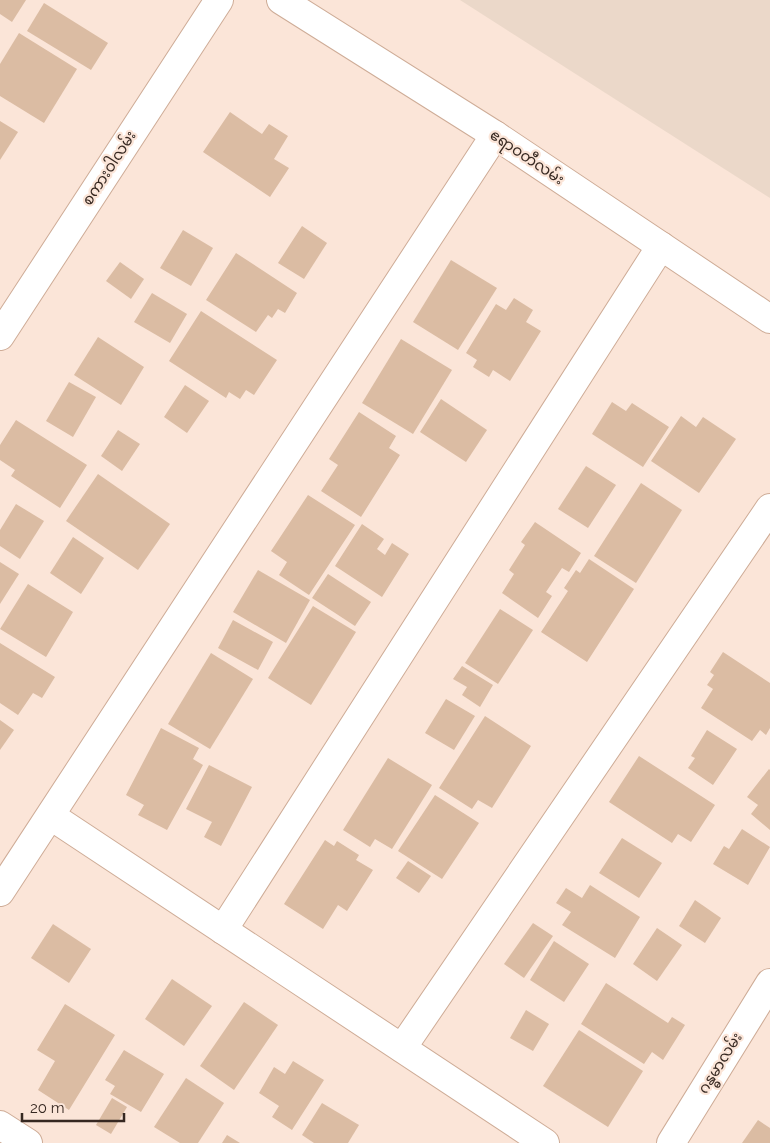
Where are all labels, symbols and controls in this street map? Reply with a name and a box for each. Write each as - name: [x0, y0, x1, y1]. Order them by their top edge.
- street label: ဧရာဝတီလမ်း: [485, 125, 568, 191]
- street label: စကားဝါလမ်း: [77, 127, 140, 209]
- street label: ဂန္ဓမာလမ်း: [693, 1029, 749, 1099]
- scale bar: [22, 1090, 125, 1122]
- text: 20 m: [30, 1099, 65, 1117]

